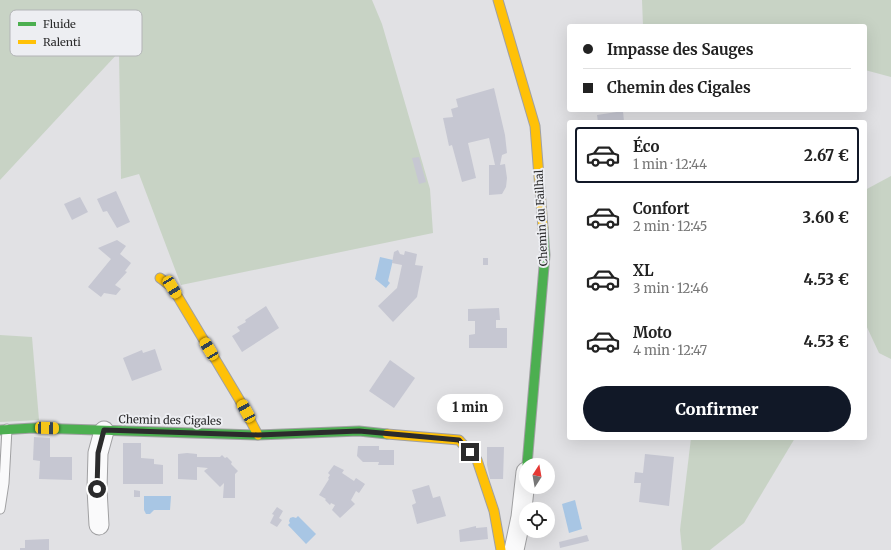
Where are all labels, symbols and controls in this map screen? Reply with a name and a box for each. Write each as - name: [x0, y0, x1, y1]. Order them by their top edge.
- legend: [10, 10, 142, 56]
- text: Fluide: [43, 17, 76, 31]
- text: Ralenti: [43, 35, 81, 49]
- text: Impasse des Sauges: [607, 40, 753, 59]
- text: Chemin des Cigales: [607, 78, 751, 97]
- icon: car: [585, 137, 621, 173]
- text: Éco: [633, 137, 659, 156]
- text: 2.67 €: [804, 146, 849, 165]
- text: 1 min · 12:44: [633, 156, 707, 173]
- street label: Chemin du Failhal: [531, 169, 551, 267]
- icon: car: [585, 199, 621, 235]
- text: Confort: [633, 199, 690, 218]
- text: 3.60 €: [803, 208, 849, 227]
- text: 2 min · 12:45: [633, 218, 707, 235]
- icon: car: [585, 261, 621, 297]
- text: XL: [633, 261, 654, 280]
- text: 4.53 €: [803, 270, 849, 289]
- car: [161, 274, 183, 300]
- text: 3 min · 12:46: [633, 280, 708, 297]
- icon: car: [585, 323, 621, 359]
- text: Moto: [633, 323, 672, 342]
- text: 4.53 €: [803, 332, 849, 351]
- car: [198, 336, 220, 362]
- text: 4 min · 12:47: [633, 342, 707, 359]
- button: Confirmer: [583, 386, 851, 432]
- callout: 1 min: [437, 394, 503, 422]
- car: [235, 398, 257, 424]
- text: 1 min: [452, 399, 488, 416]
- street label: Chemin des Cigales: [118, 412, 222, 428]
- car: [35, 422, 59, 434]
- route end: [461, 443, 479, 461]
- north arrow: [519, 458, 555, 494]
- map controls: [519, 458, 555, 538]
- route start: [88, 480, 106, 498]
- button: locate: [519, 502, 555, 538]

